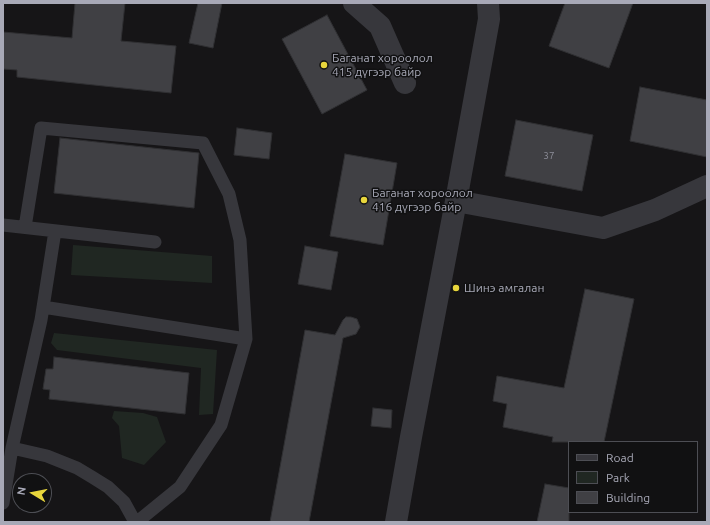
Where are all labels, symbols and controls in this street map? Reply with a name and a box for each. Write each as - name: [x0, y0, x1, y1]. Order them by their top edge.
- place label: Баганат хороолол 415 дүгээр байр: [332, 51, 433, 79]
- marker: Баганат хороолол 415 дүгээр байр: [319, 60, 329, 70]
- house number: 37: [543, 150, 555, 162]
- place label: Баганат хороолол 416 дүгээр байр: [372, 186, 473, 214]
- marker: Баганат хороолол 416 дүгээр байр: [359, 195, 369, 205]
- place label: Шинэ амгалан: [464, 281, 544, 295]
- marker: Шинэ амгалан: [451, 283, 461, 293]
- legend: [568, 441, 698, 513]
- text: Road: [606, 451, 634, 464]
- text: Park: [606, 471, 630, 484]
- north arrow: [12, 473, 52, 513]
- text: N: [15, 486, 28, 496]
- text: Building: [606, 491, 650, 504]

